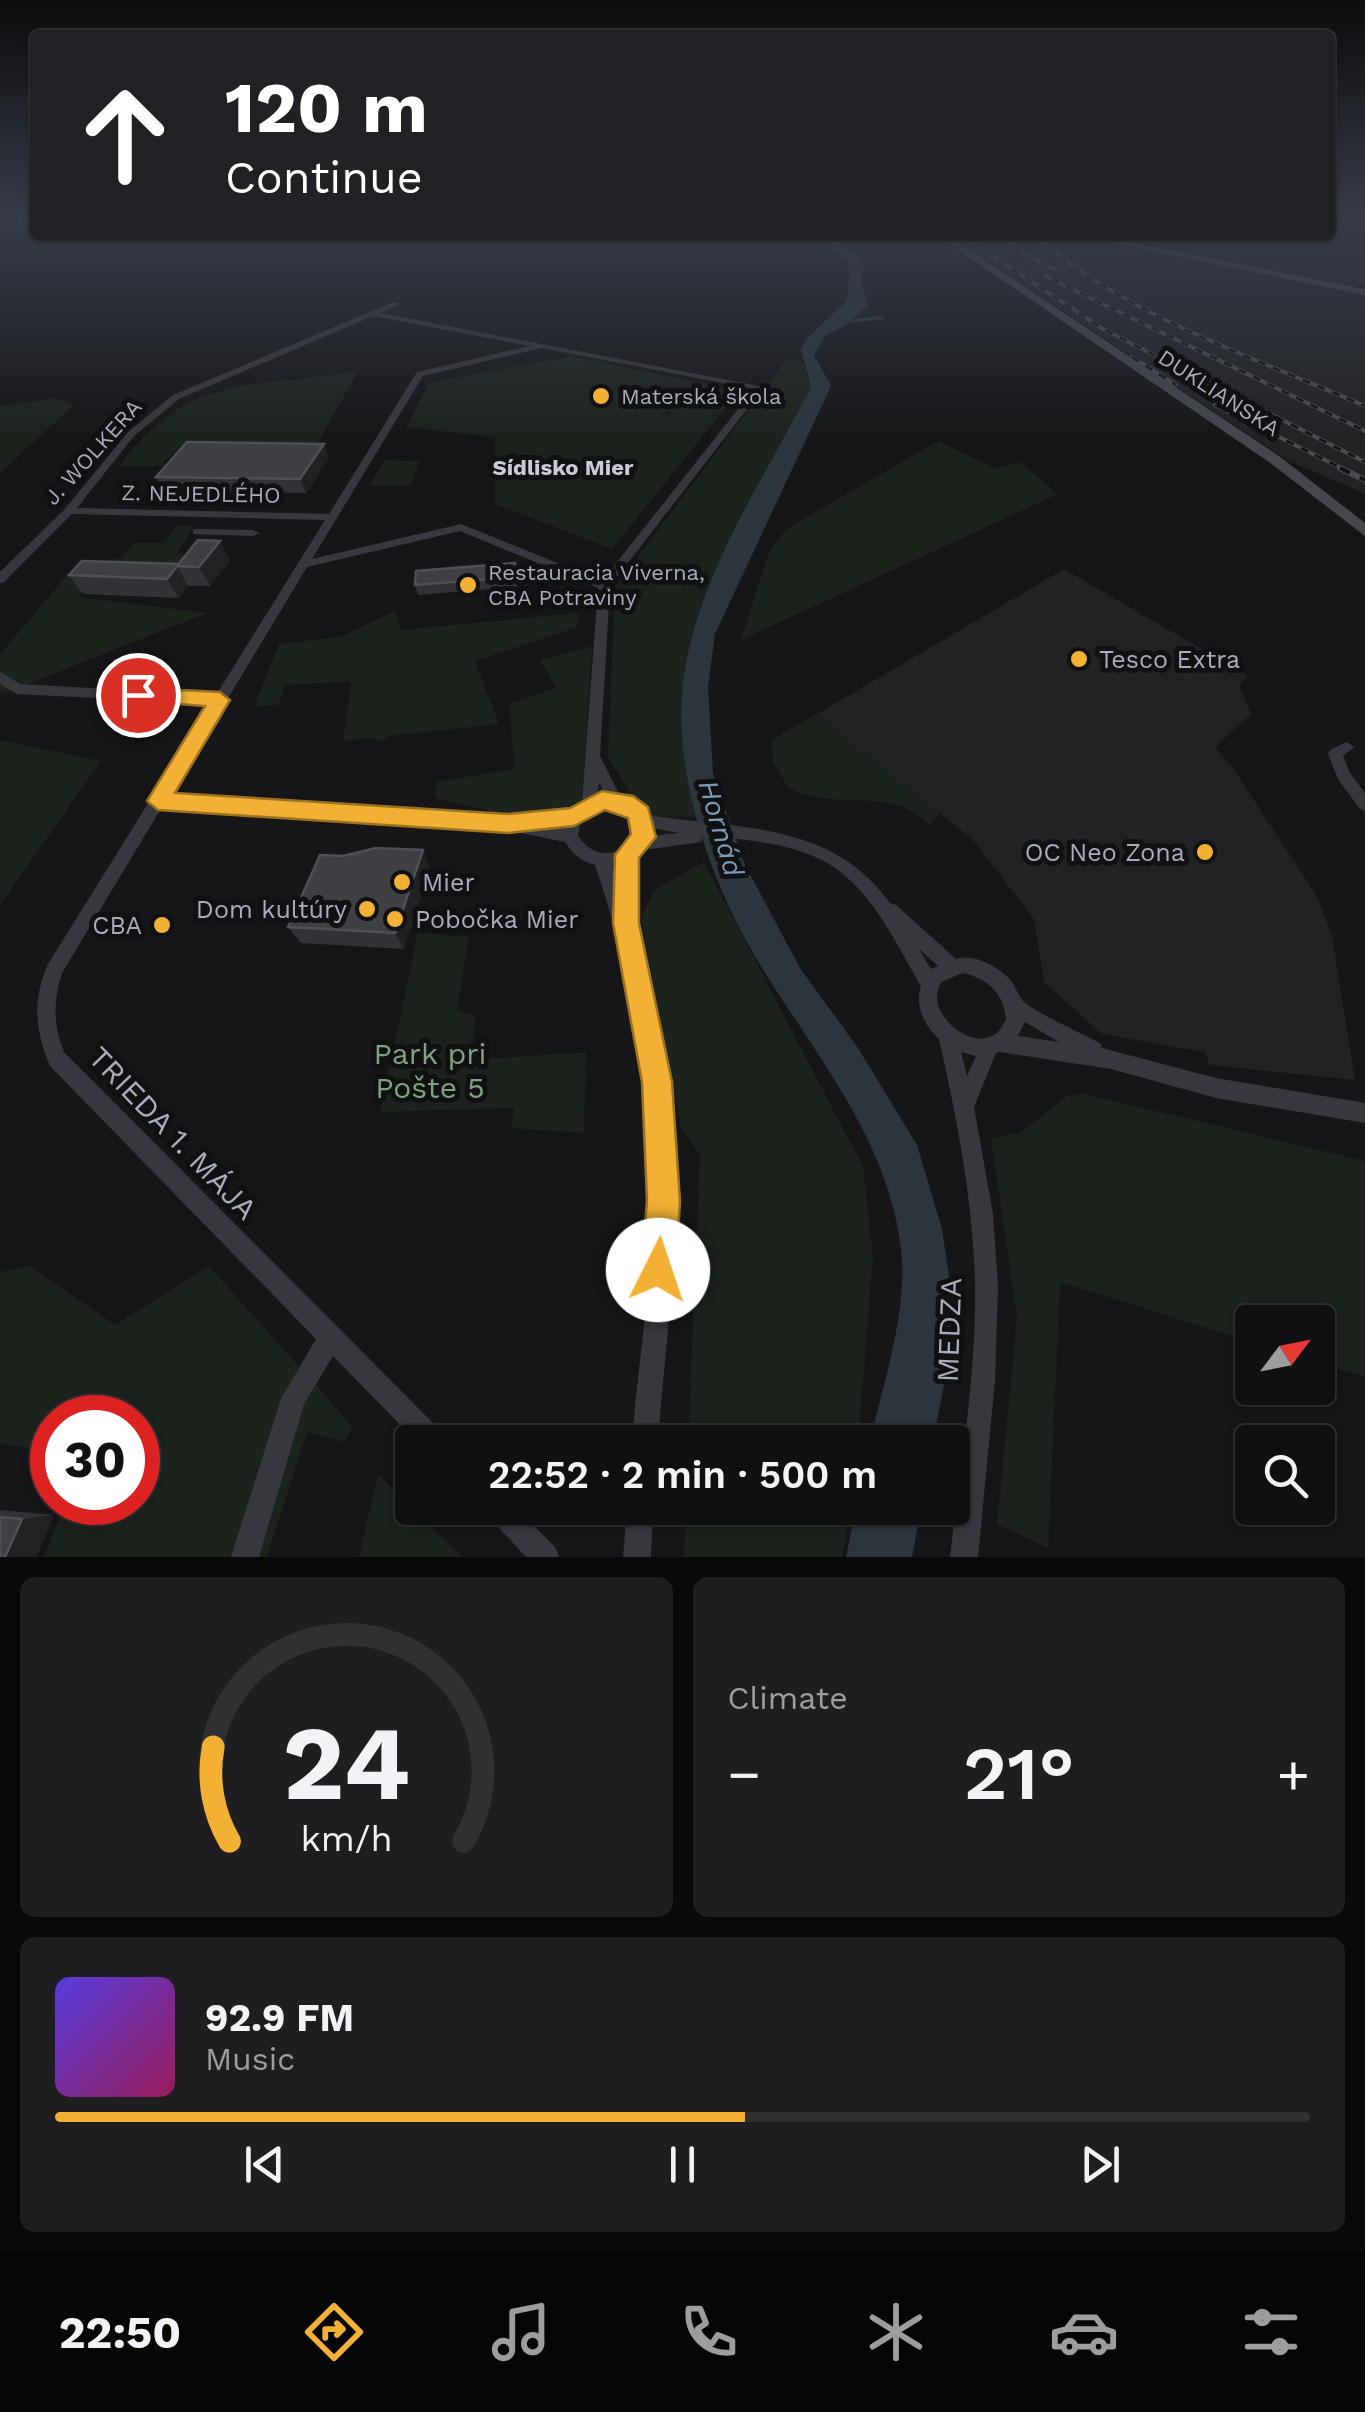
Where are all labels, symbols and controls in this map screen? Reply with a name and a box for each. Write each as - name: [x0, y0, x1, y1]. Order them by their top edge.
- text: 120 m: [225, 67, 428, 149]
- icon: ahead: [60, 70, 190, 200]
- text: Continue: [225, 151, 423, 204]
- street label: DUKLIANSKA: [1154, 345, 1284, 441]
- place label: Materská škola: [621, 384, 781, 409]
- marker: Materská škola: [590, 385, 612, 407]
- street label: J. WOLKERA: [39, 394, 147, 510]
- district label: Sídlisko Mier: [493, 455, 634, 480]
- street label: Z. NEJEDLÉHO: [121, 480, 281, 508]
- place label: Restauracia Viverna, CBA Potraviny: [488, 560, 705, 610]
- marker: Restauracia Viverna, CBA Potraviny: [457, 574, 479, 596]
- place label: Tesco Extra: [1099, 645, 1240, 674]
- marker: Tesco Extra: [1068, 648, 1090, 670]
- pin: [96, 653, 181, 738]
- icon: arrive: [111, 668, 166, 723]
- water label: Hornád: [692, 776, 751, 881]
- place label: OC Neo Zona: [1025, 838, 1185, 867]
- marker: OC Neo Zona: [1194, 841, 1216, 863]
- place label: Mier: [422, 868, 475, 897]
- marker: Mier: [391, 871, 413, 893]
- place label: Dom kultúry: [196, 895, 347, 924]
- marker: Dom kultúry: [356, 898, 378, 920]
- place label: Pobočka Mier: [415, 905, 578, 934]
- marker: Pobočka Mier: [384, 908, 406, 930]
- place label: CBA: [92, 911, 142, 940]
- marker: CBA: [151, 914, 173, 936]
- park label: Park pri Pošte 5: [373, 1036, 487, 1105]
- street label: TRIEDA 1. MÁJA: [82, 1039, 264, 1227]
- position arrow: [606, 1218, 710, 1322]
- street label: MEDZA: [930, 1277, 968, 1383]
- north arrow: [1235, 1305, 1335, 1405]
- map controls: [1235, 1305, 1335, 1525]
- speed limit sign: 30: [30, 1395, 160, 1525]
- button: search: [1235, 1425, 1335, 1525]
- text: 22:52 · 2 min · 500 m: [488, 1453, 877, 1497]
- text: Climate: [728, 1679, 848, 1717]
- text: 24: [282, 1702, 410, 1824]
- text: 21°: [963, 1729, 1075, 1817]
- text: −: [728, 1742, 761, 1806]
- text: +: [1277, 1742, 1310, 1806]
- text: km/h: [300, 1818, 392, 1860]
- text: 92.9 FM: [205, 1996, 354, 2040]
- text: Music: [205, 2040, 295, 2078]
- icon: previous: [237, 2137, 292, 2192]
- icon: pause: [655, 2137, 710, 2192]
- icon: next: [1073, 2137, 1128, 2192]
- icon: directions: [299, 2297, 369, 2367]
- icon: music: [486, 2297, 556, 2367]
- icon: phone: [674, 2297, 744, 2367]
- icon: climate: [861, 2297, 931, 2367]
- icon: car: [1049, 2297, 1119, 2367]
- icon: filters: [1236, 2297, 1306, 2367]
- text: 22:50: [59, 2306, 181, 2359]

